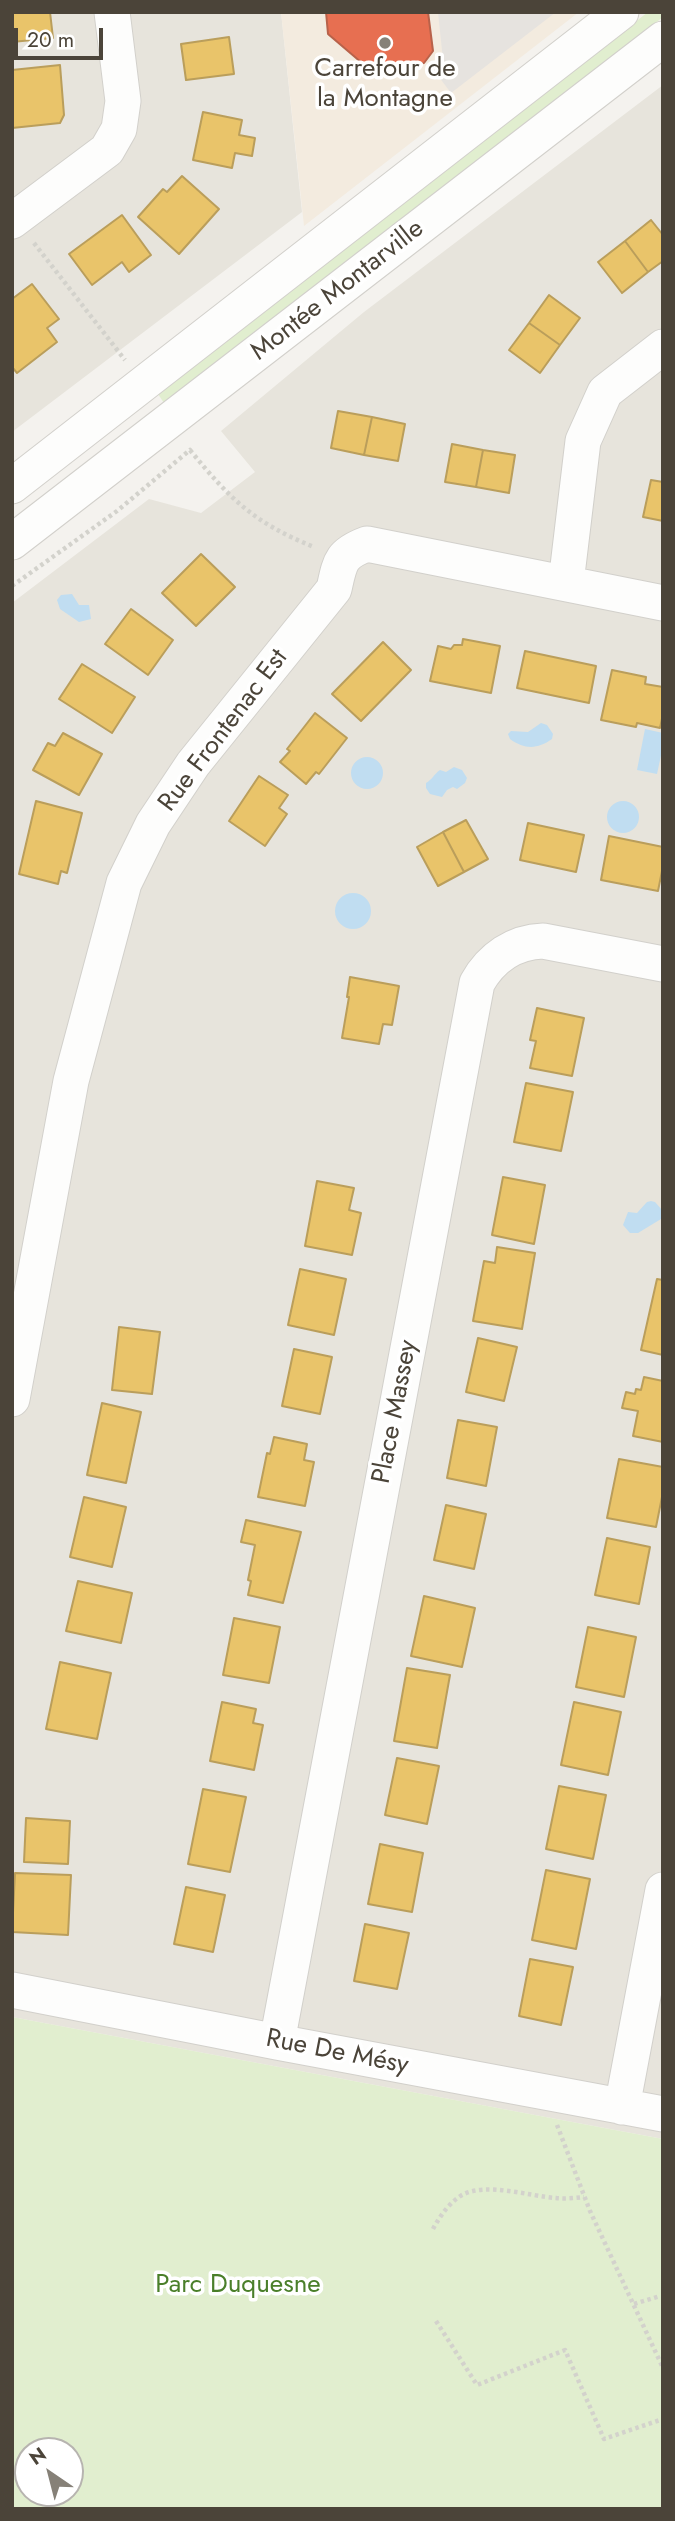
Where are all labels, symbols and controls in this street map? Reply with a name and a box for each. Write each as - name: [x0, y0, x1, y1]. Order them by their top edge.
- scale bar: [18, 14, 107, 58]
- text: 20 m: [27, 25, 74, 55]
- marker: Carrefour de la Montagne: [377, 35, 393, 51]
- place label: Carrefour de la Montagne: [314, 54, 456, 116]
- street label: Montée Montarville: [245, 214, 431, 368]
- street label: Rue Frontenac Est: [153, 644, 295, 818]
- street label: Place Massey: [367, 1338, 425, 1486]
- street label: Rue De Mésy: [263, 2024, 411, 2082]
- park label: Parc Duquesne: [155, 2270, 321, 2302]
- north arrow: [14, 2437, 84, 2507]
- text: N: [24, 2441, 52, 2471]

